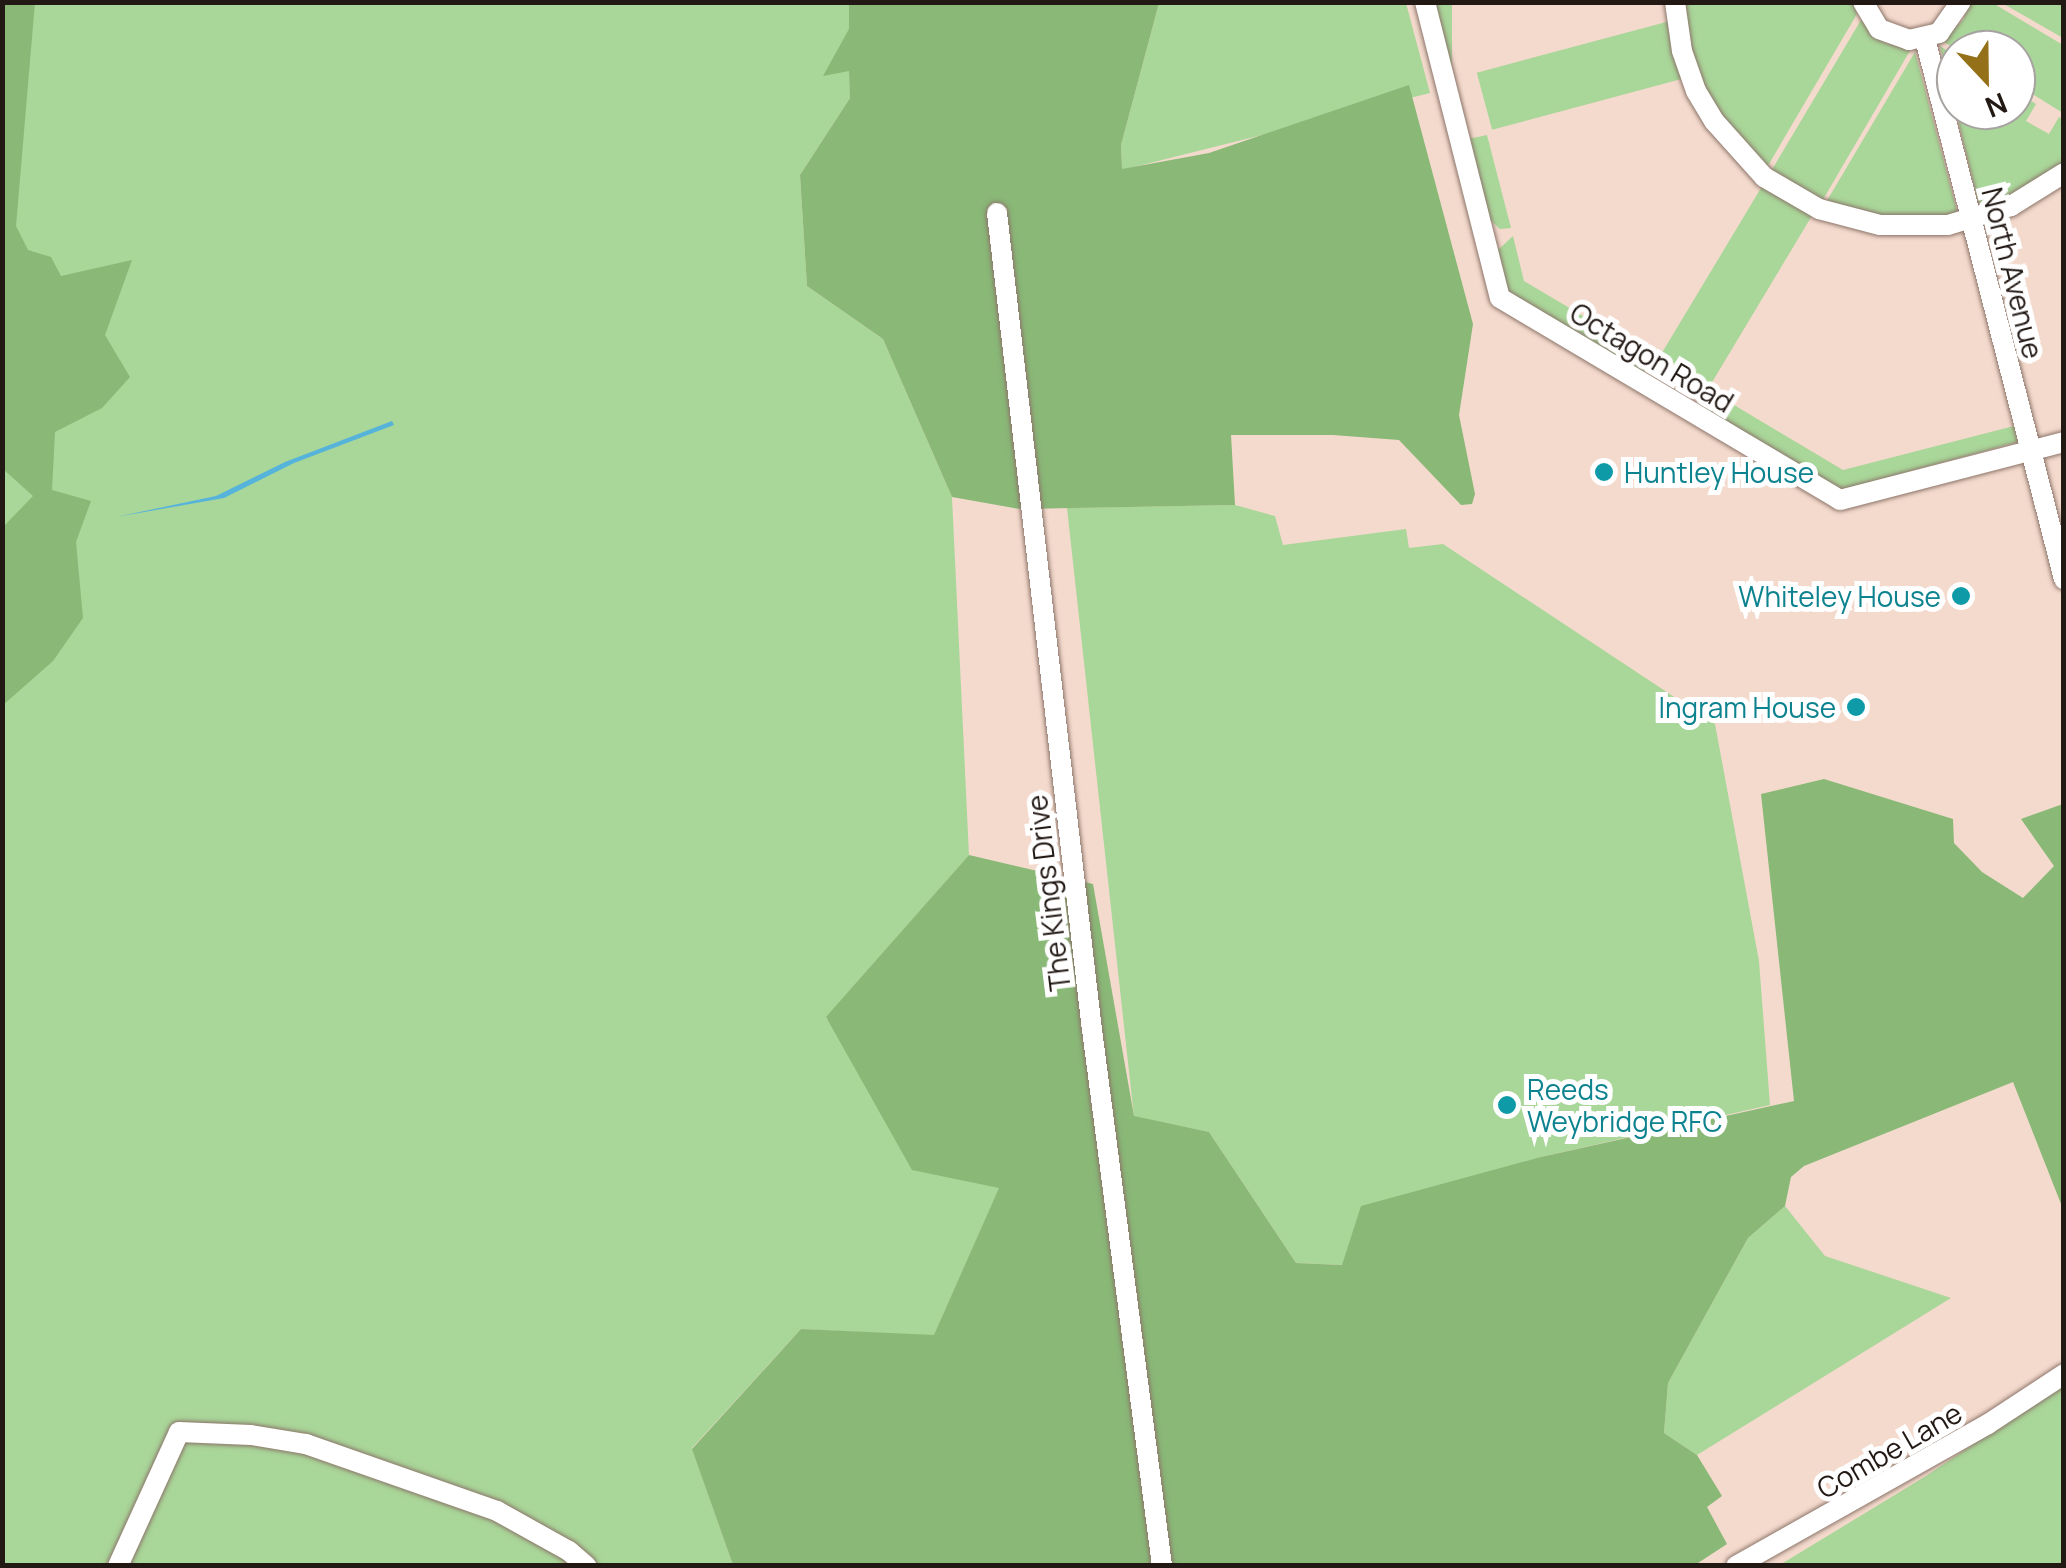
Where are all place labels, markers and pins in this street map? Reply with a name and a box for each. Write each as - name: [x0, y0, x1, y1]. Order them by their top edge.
- place label: Huntley House: [1624, 455, 1814, 489]
- marker: Huntley House: [1593, 461, 1615, 483]
- place label: Whiteley House: [1738, 579, 1941, 613]
- marker: Whiteley House: [1950, 585, 1972, 607]
- place label: Ingram House: [1658, 690, 1836, 724]
- marker: Ingram House: [1845, 696, 1867, 718]
- place label: Reeds Weybridge RFC: [1527, 1072, 1722, 1138]
- marker: Reeds Weybridge RFC: [1496, 1094, 1518, 1116]

